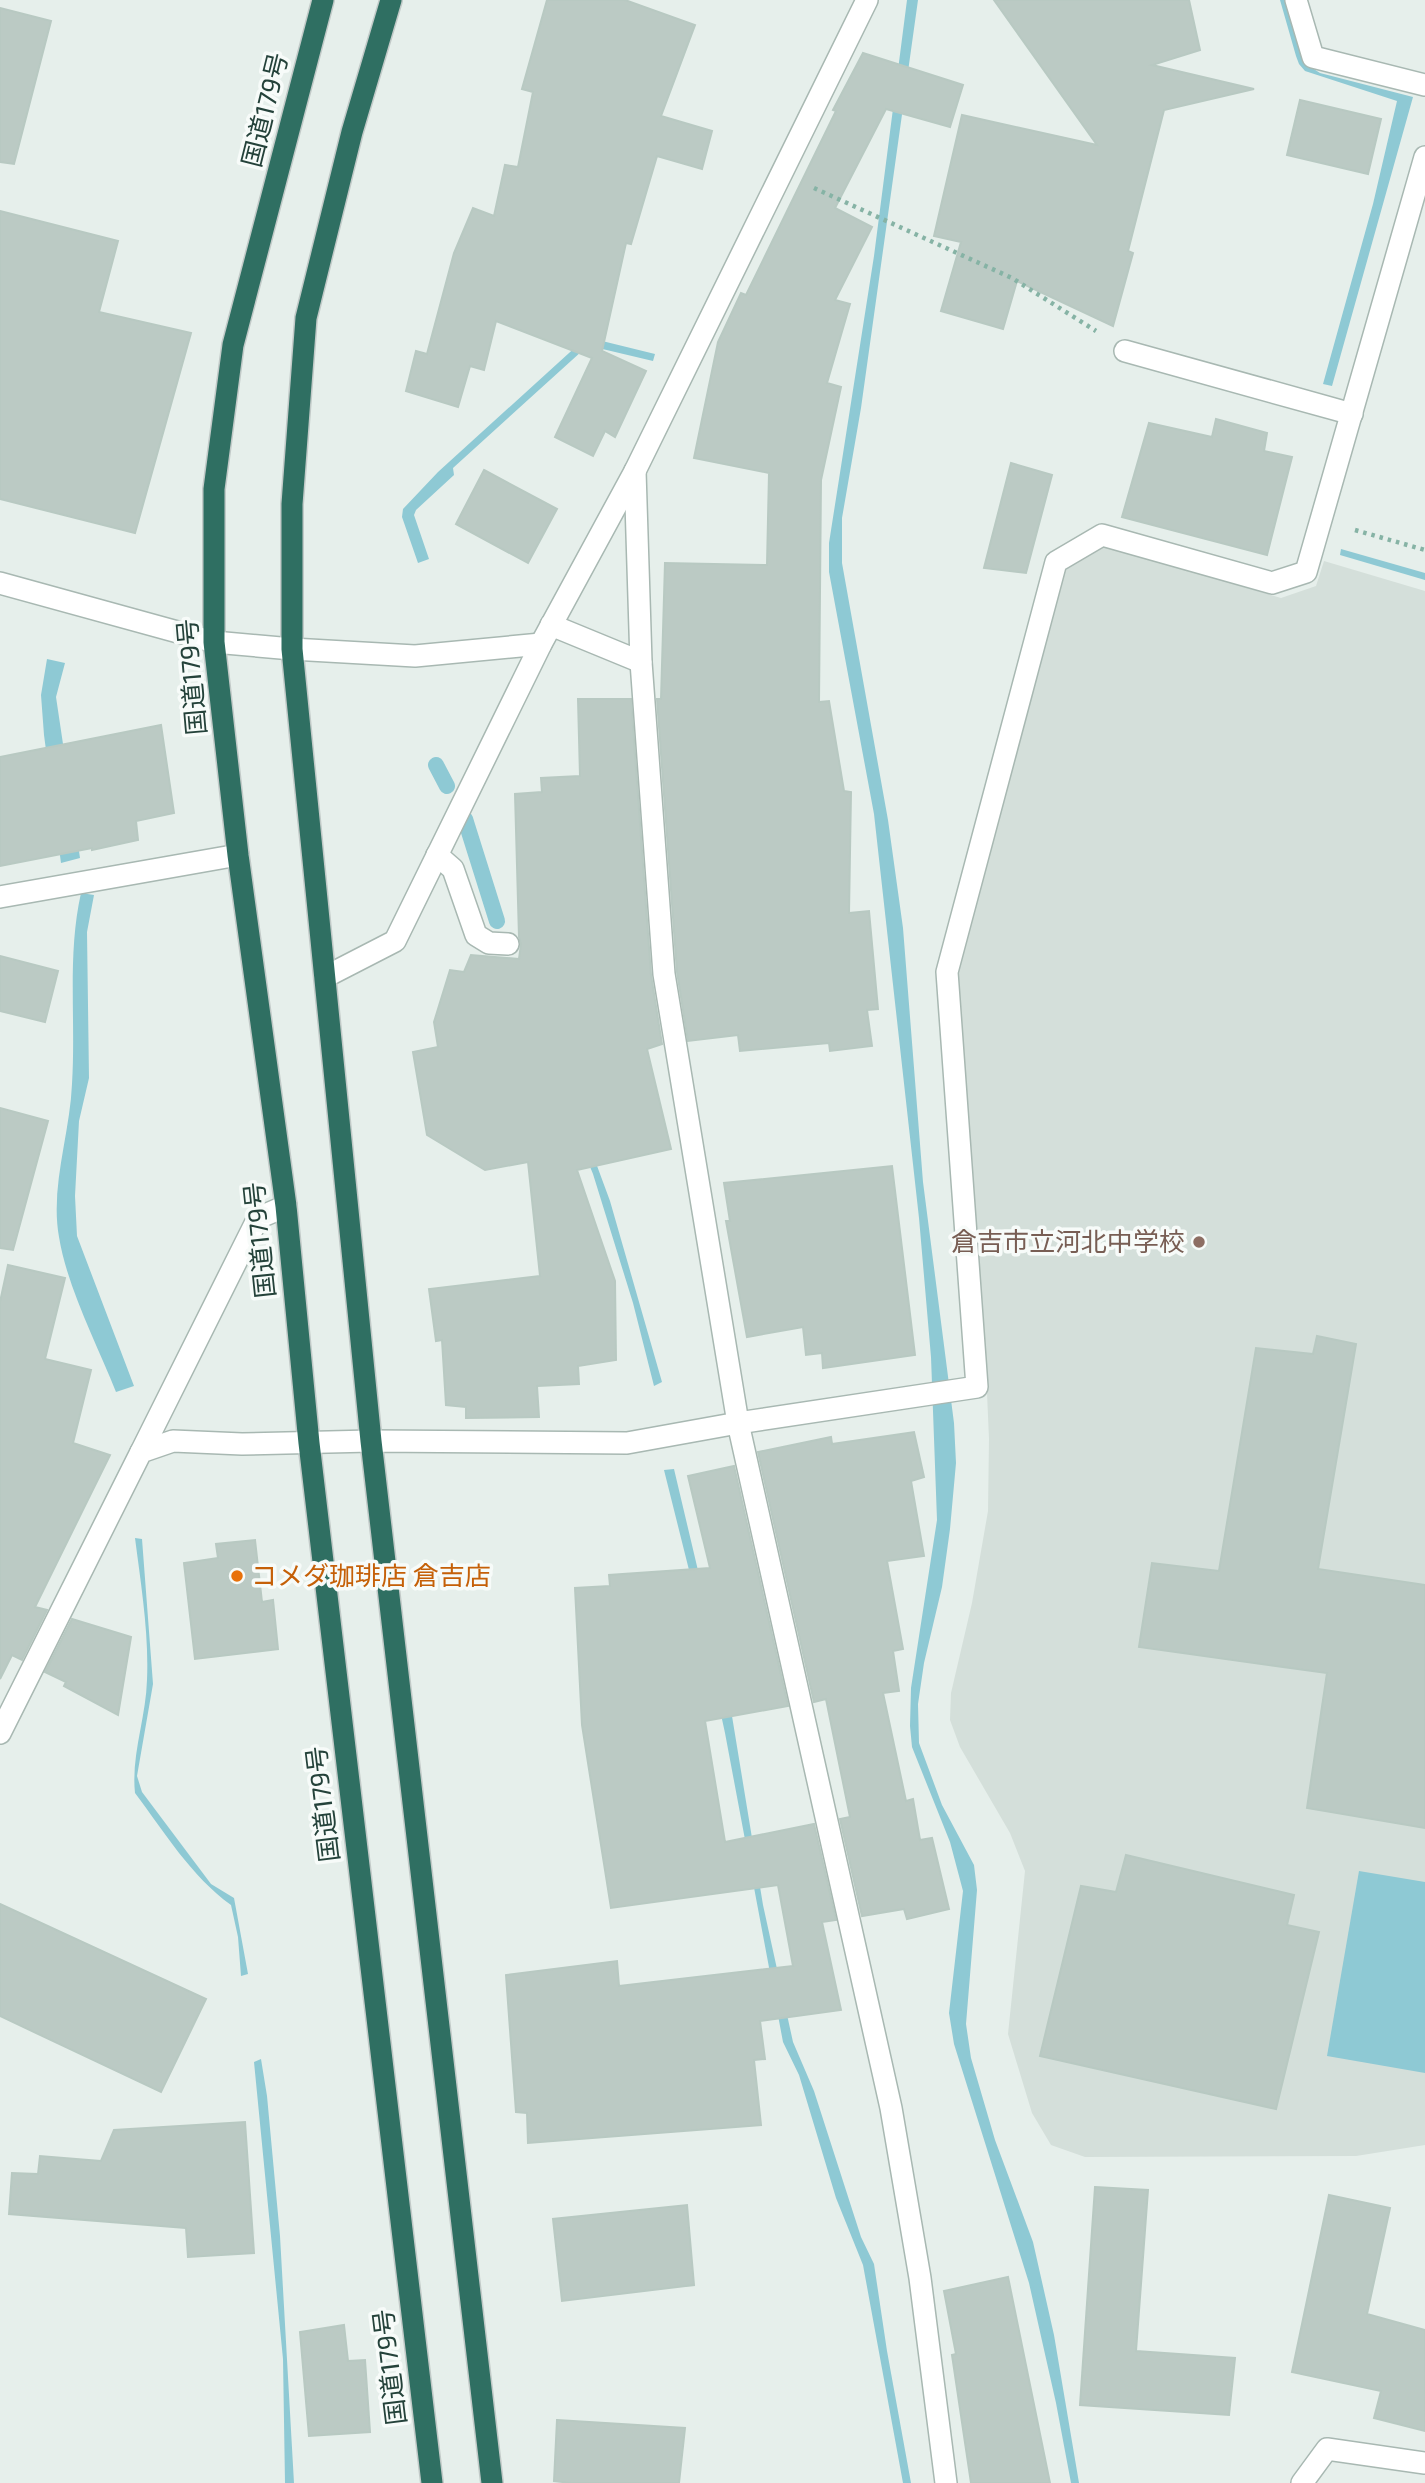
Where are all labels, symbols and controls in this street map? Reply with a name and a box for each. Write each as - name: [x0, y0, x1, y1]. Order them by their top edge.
- street label: 国道179号: [234, 49, 293, 170]
- street label: 国道179号: [170, 618, 211, 737]
- street label: 国道179号: [237, 1181, 280, 1300]
- place label: 倉吉市立河北中学校: [951, 1225, 1185, 1256]
- marker: 倉吉市立河北中学校: [1191, 1234, 1207, 1250]
- place label: コメダ珈琲店 倉吉店: [251, 1559, 491, 1590]
- marker: コメダ珈琲店 倉吉店: [229, 1568, 245, 1584]
- street label: 国道179号: [299, 1744, 344, 1864]
- street label: 国道179号: [366, 2307, 411, 2427]

